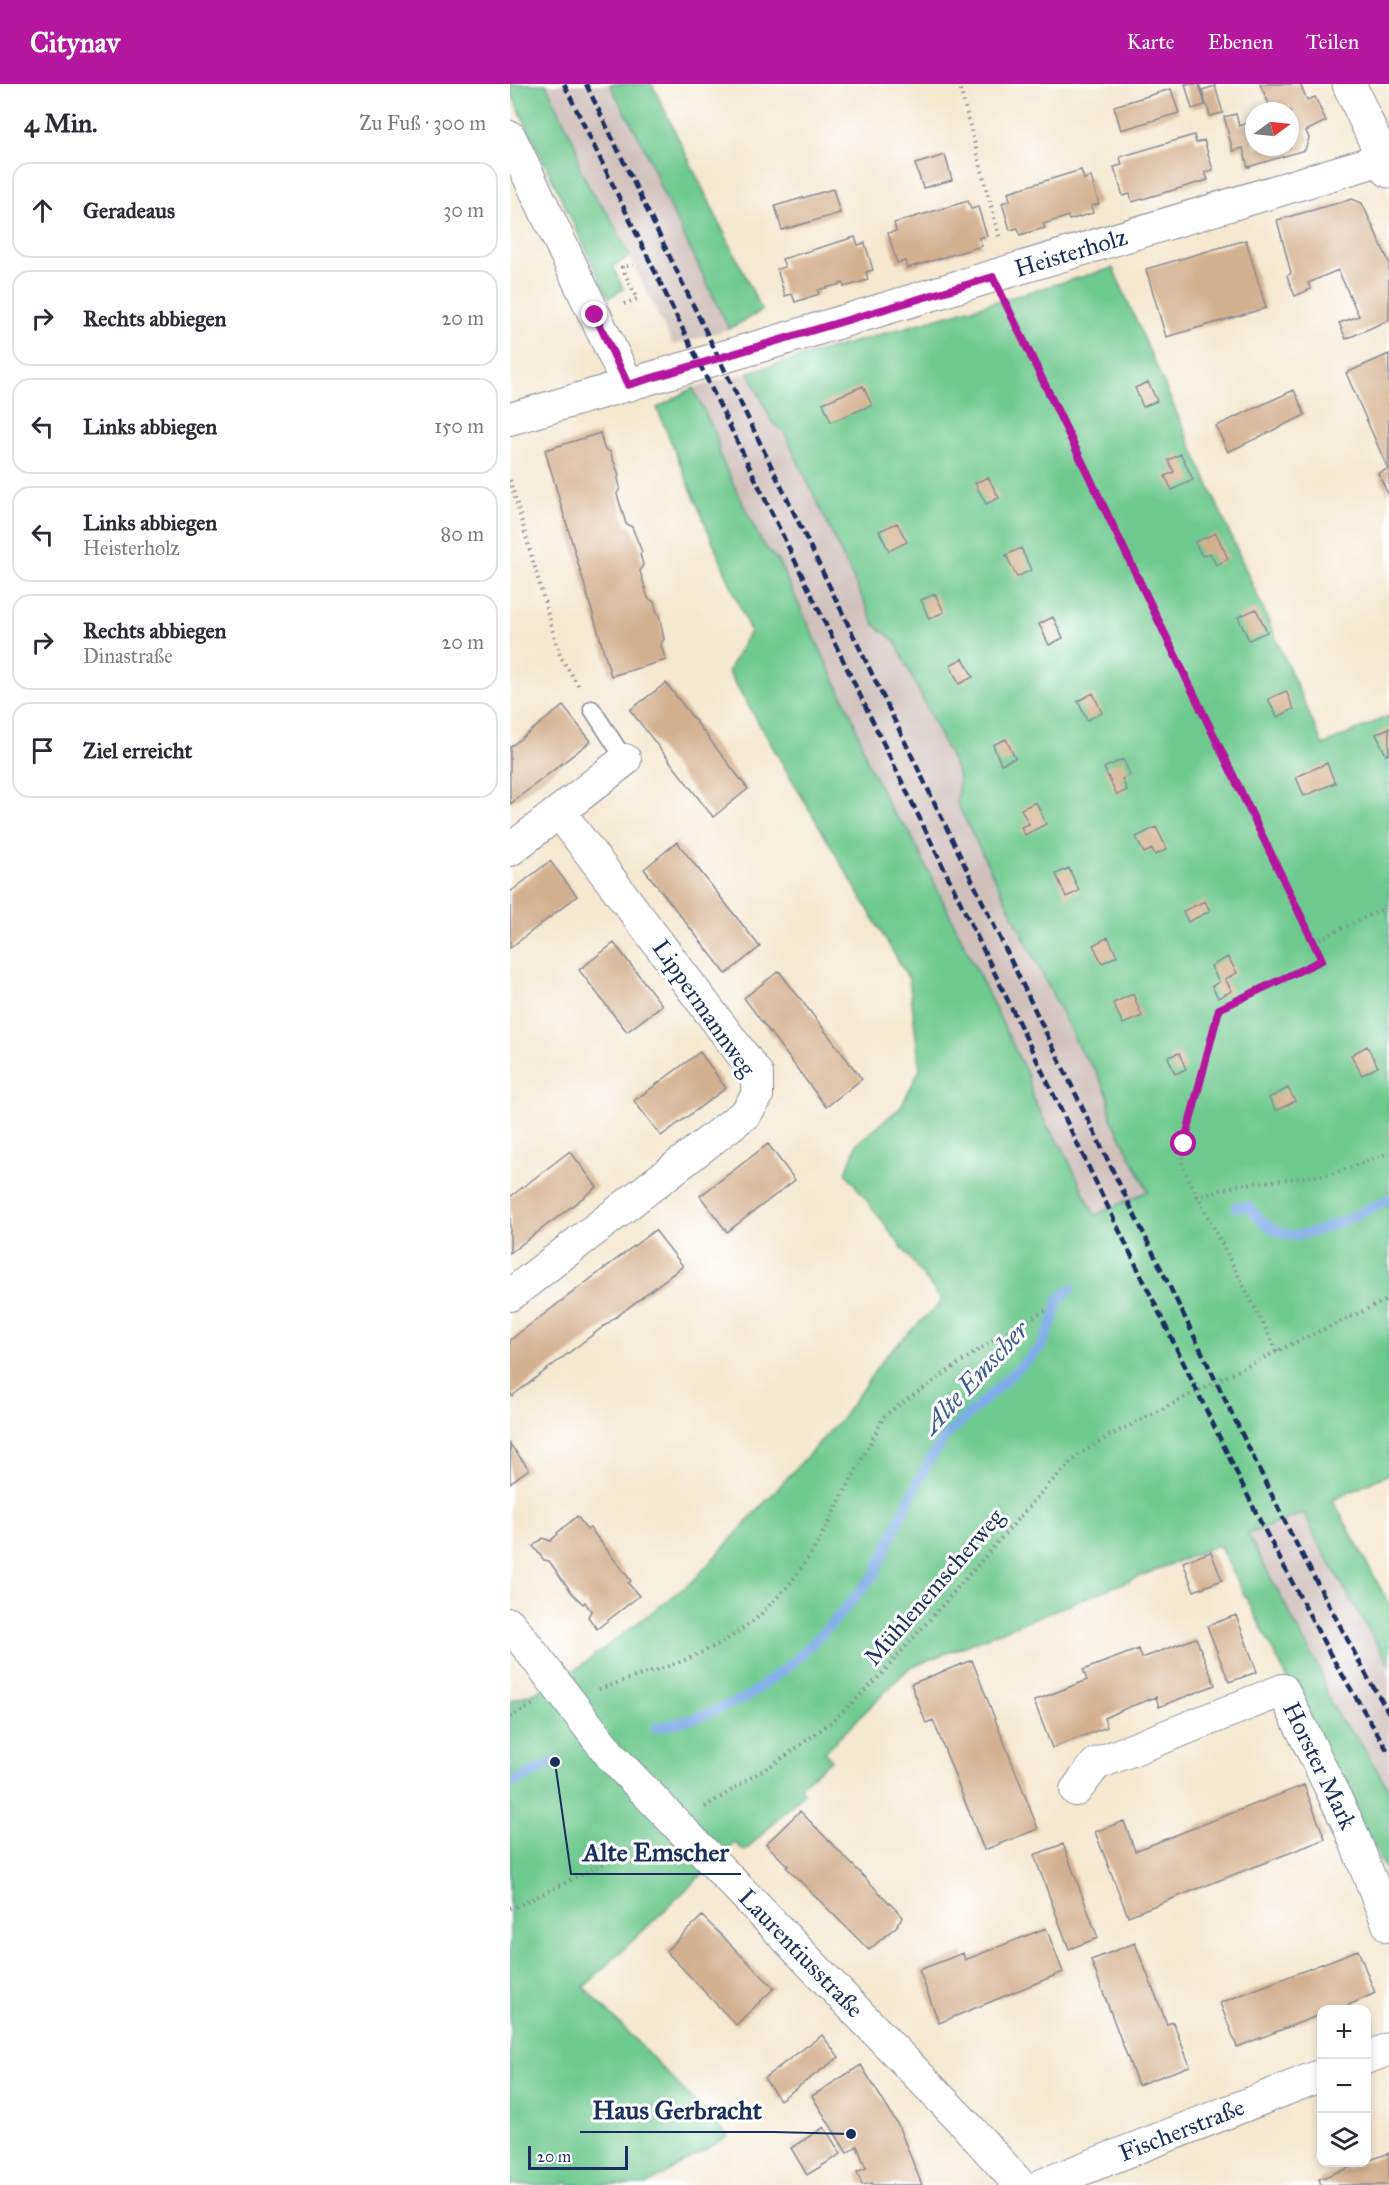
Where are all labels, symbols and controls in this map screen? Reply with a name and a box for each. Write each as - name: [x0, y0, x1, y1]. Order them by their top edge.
- text: Citynav: [30, 25, 120, 60]
- text: Karte: [1127, 29, 1175, 55]
- text: Ebenen: [1208, 29, 1273, 55]
- text: Teilen: [1306, 29, 1359, 55]
- north arrow: [1245, 102, 1299, 156]
- text: 4 Min.: [24, 107, 98, 139]
- text: Zu Fuß · 300 m: [359, 111, 486, 135]
- icon: ahead: [26, 194, 59, 227]
- text: Geradeaus: [83, 197, 175, 224]
- text: 30 m: [443, 198, 484, 222]
- street label: Heisterholz: [1011, 222, 1131, 284]
- route end: [581, 301, 607, 327]
- icon: right: [26, 302, 59, 335]
- text: Rechts abbiegen: [83, 305, 226, 332]
- text: 20 m: [441, 306, 484, 330]
- icon: left: [26, 410, 59, 443]
- text: Links abbiegen: [83, 413, 217, 440]
- text: 150 m: [434, 414, 484, 438]
- text: Links abbiegen: [83, 509, 217, 536]
- icon: left: [26, 518, 59, 551]
- text: 80 m: [441, 522, 484, 546]
- text: Heisterholz: [83, 536, 180, 560]
- text: Rechts abbiegen: [83, 617, 226, 644]
- icon: right: [26, 626, 59, 659]
- text: 20 m: [441, 630, 484, 654]
- text: Dinastraße: [83, 644, 173, 668]
- icon: arrive: [26, 734, 59, 767]
- text: Ziel erreicht: [83, 737, 192, 764]
- street label: Lippermannweg: [646, 934, 763, 1083]
- route start: [1170, 1130, 1196, 1156]
- water label: Alte Emscher: [913, 1313, 1036, 1442]
- street label: Mühlenemscherweg: [858, 1502, 1011, 1672]
- street label: Horster Mark: [1276, 1697, 1364, 1835]
- callout: Alte Emscher: [571, 1830, 741, 1874]
- text: Alte Emscher: [581, 1836, 730, 1868]
- street label: Laurentiusstraße: [732, 1882, 870, 2024]
- map controls: [1317, 2005, 1371, 2167]
- button: +: [1317, 2005, 1371, 2059]
- button: −: [1317, 2059, 1371, 2113]
- callout: Haus Gerbracht: [580, 2088, 774, 2132]
- street label: Fischerstraße: [1115, 2092, 1249, 2168]
- text: Haus Gerbracht: [592, 2094, 763, 2126]
- button: layers: [1317, 2113, 1371, 2167]
- scale bar: [528, 2143, 628, 2170]
- text: 20 m: [537, 2147, 571, 2166]

